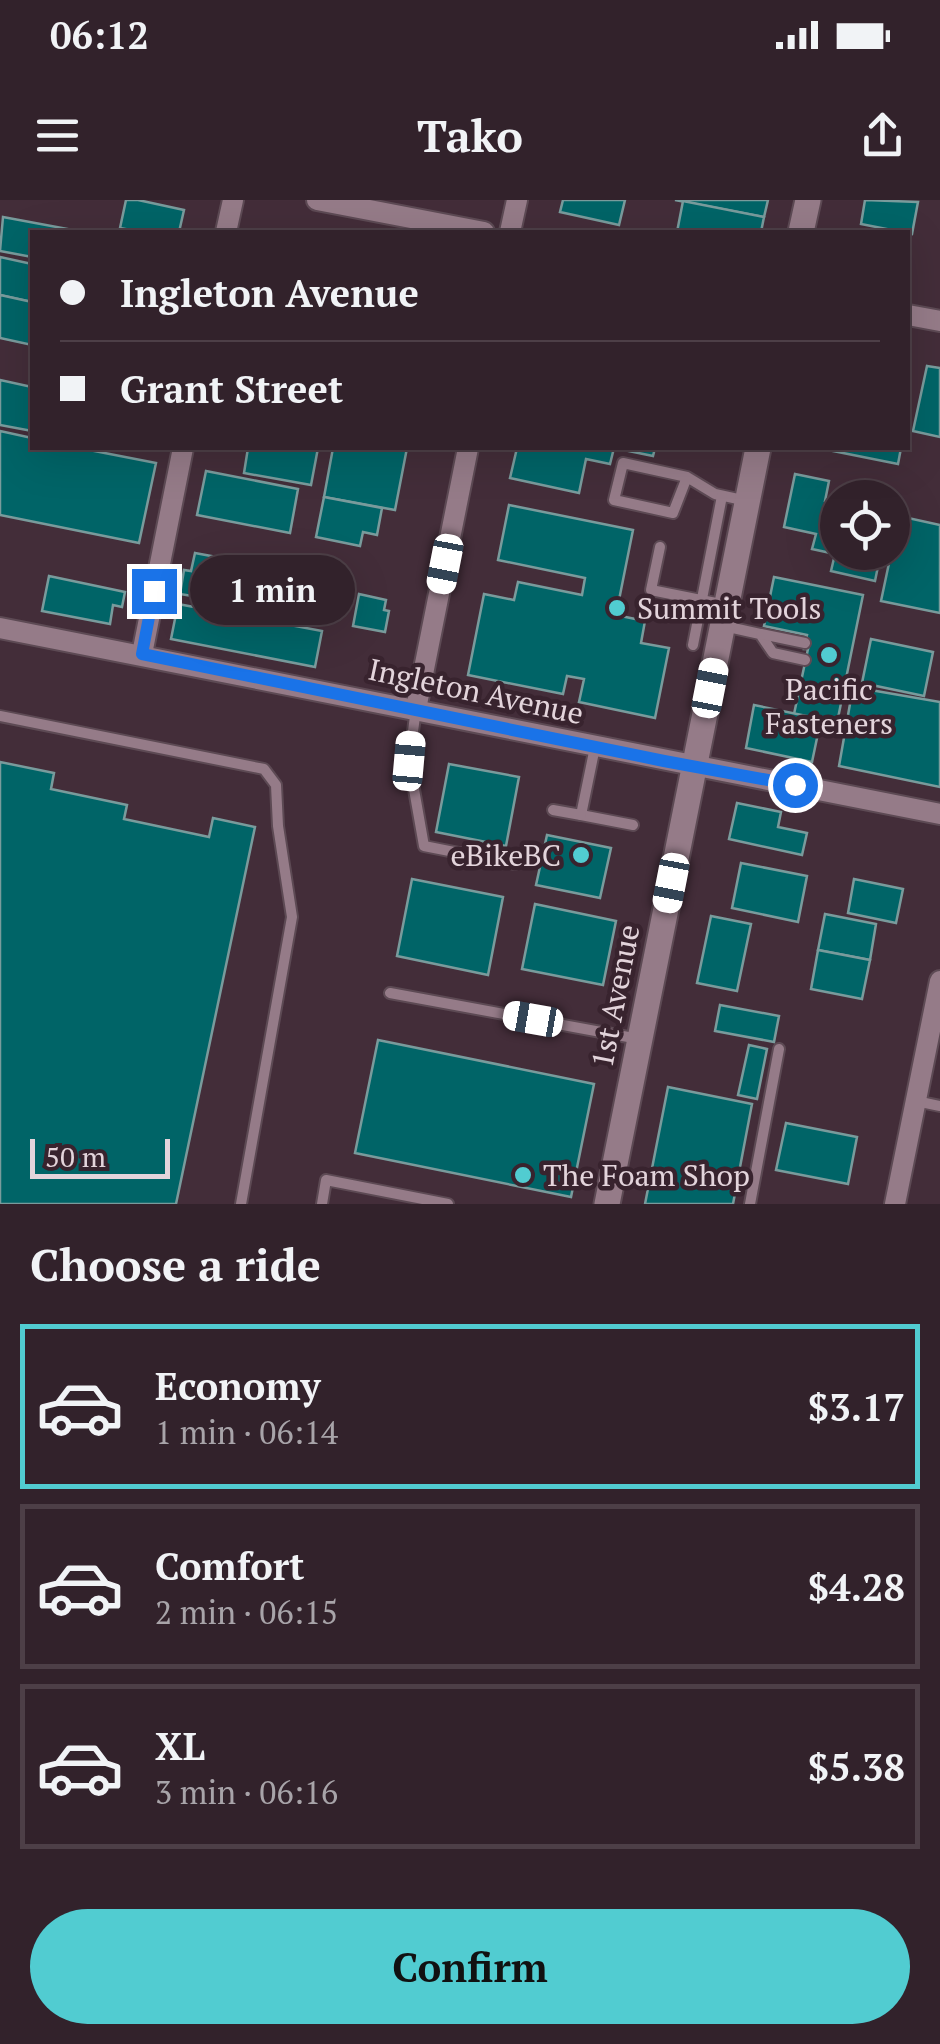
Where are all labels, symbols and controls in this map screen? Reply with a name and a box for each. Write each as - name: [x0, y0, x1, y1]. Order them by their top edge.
- text: 06:12: [50, 10, 149, 60]
- text: Tako: [417, 105, 523, 165]
- icon: menu: [30, 108, 85, 163]
- icon: share: [855, 108, 910, 163]
- text: Ingleton Avenue: [120, 268, 419, 318]
- text: Grant Street: [120, 364, 343, 414]
- map controls: [820, 480, 910, 570]
- button: locate: [820, 480, 910, 570]
- car: [425, 532, 465, 596]
- callout: 1 min: [189, 556, 354, 626]
- route end: [132, 569, 177, 614]
- text: 1 min: [229, 569, 316, 611]
- place label: Summit Tools: [637, 588, 821, 628]
- marker: Summit Tools: [606, 597, 628, 619]
- marker: Pacific Fasteners: [818, 644, 840, 666]
- street label: Ingleton Avenue: [365, 649, 587, 733]
- car: [690, 656, 730, 720]
- place label: Pacific Fasteners: [765, 669, 893, 743]
- car: [391, 730, 427, 792]
- route start: [773, 763, 818, 808]
- place label: eBikeBC: [450, 835, 561, 875]
- marker: eBikeBC: [570, 844, 592, 866]
- car: [651, 851, 691, 915]
- street label: 1st Avenue: [582, 921, 648, 1071]
- car: [501, 999, 565, 1039]
- scale bar: [30, 1134, 170, 1178]
- text: 50 m: [45, 1138, 106, 1175]
- place label: The Foam Shop: [543, 1155, 750, 1195]
- marker: The Foam Shop: [512, 1164, 534, 1186]
- text: Choose a ride: [30, 1234, 321, 1294]
- text: Economy: [155, 1361, 321, 1411]
- icon: car: [35, 1362, 125, 1452]
- text: $3.17: [808, 1382, 905, 1432]
- text: 1 min · 06:14: [155, 1411, 338, 1453]
- text: Comfort: [155, 1541, 304, 1591]
- icon: car: [35, 1542, 125, 1632]
- text: $4.28: [808, 1562, 905, 1612]
- text: 2 min · 06:15: [155, 1591, 338, 1633]
- text: XL: [155, 1721, 205, 1771]
- icon: car: [35, 1722, 125, 1812]
- text: $5.38: [808, 1742, 905, 1792]
- text: 3 min · 06:16: [155, 1771, 338, 1813]
- button: Confirm: [30, 1909, 910, 2024]

